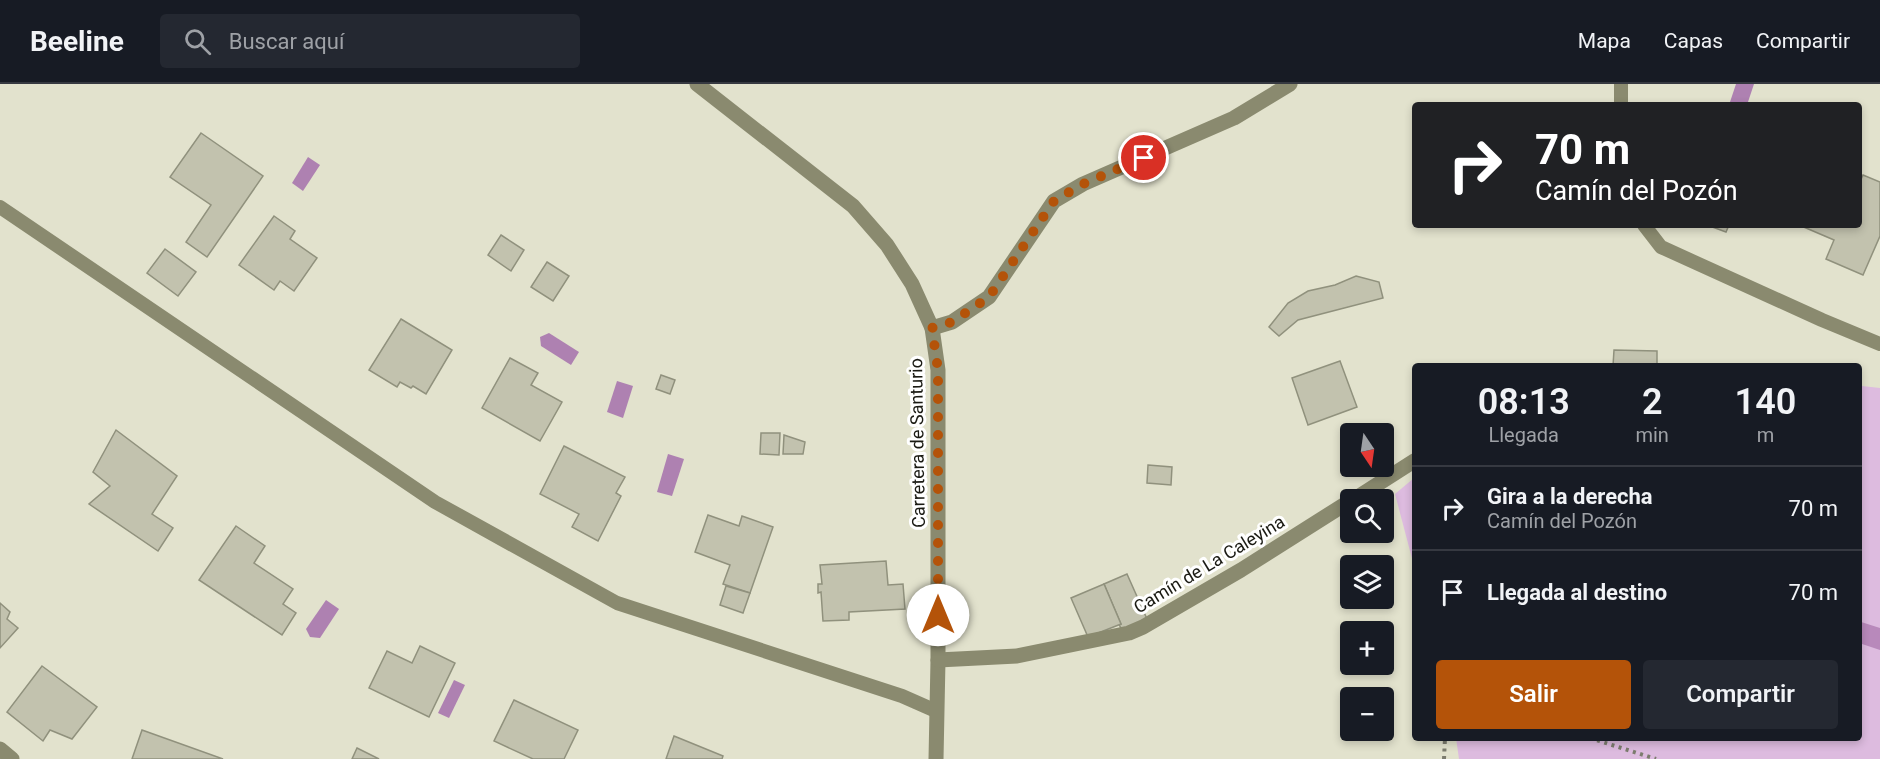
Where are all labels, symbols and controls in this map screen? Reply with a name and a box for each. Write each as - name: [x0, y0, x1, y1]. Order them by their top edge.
- search box: [160, 14, 580, 68]
- text: Beeline: [30, 25, 124, 58]
- icon: search: [181, 25, 214, 58]
- text: Buscar aquí: [229, 29, 344, 54]
- text: Mapa: [1578, 29, 1631, 53]
- text: Capas: [1664, 29, 1723, 53]
- text: Compartir: [1756, 29, 1850, 53]
- text: 70 m: [1535, 125, 1630, 174]
- icon: right: [1436, 126, 1514, 204]
- pin: [1118, 132, 1169, 183]
- icon: arrive: [1127, 141, 1160, 174]
- text: Camín del Pozón: [1535, 175, 1738, 207]
- street label: Carretera de Santurio: [905, 358, 929, 528]
- text: 08:13: [1478, 381, 1570, 423]
- text: 2: [1642, 381, 1662, 423]
- text: 140: [1735, 381, 1796, 423]
- north arrow: [1340, 423, 1394, 477]
- map controls: [1340, 423, 1394, 741]
- text: Llegada: [1488, 423, 1559, 447]
- text: min: [1635, 423, 1669, 447]
- text: m: [1757, 423, 1774, 447]
- text: Gira a la derecha: [1487, 484, 1653, 509]
- button: search: [1340, 489, 1394, 543]
- icon: right: [1436, 492, 1469, 525]
- text: 70 m: [1789, 496, 1838, 521]
- text: Camín del Pozón: [1487, 509, 1637, 533]
- street label: Camín de La Caleyina: [1130, 511, 1288, 617]
- button: layers: [1340, 555, 1394, 609]
- icon: arrive: [1436, 576, 1469, 609]
- text: Llegada al destino: [1487, 580, 1667, 605]
- text: 70 m: [1789, 580, 1838, 605]
- position arrow: [906, 583, 970, 647]
- button: +: [1340, 621, 1394, 675]
- button: Salir: [1436, 660, 1631, 729]
- button: Compartir: [1643, 660, 1838, 729]
- button: −: [1340, 687, 1394, 741]

